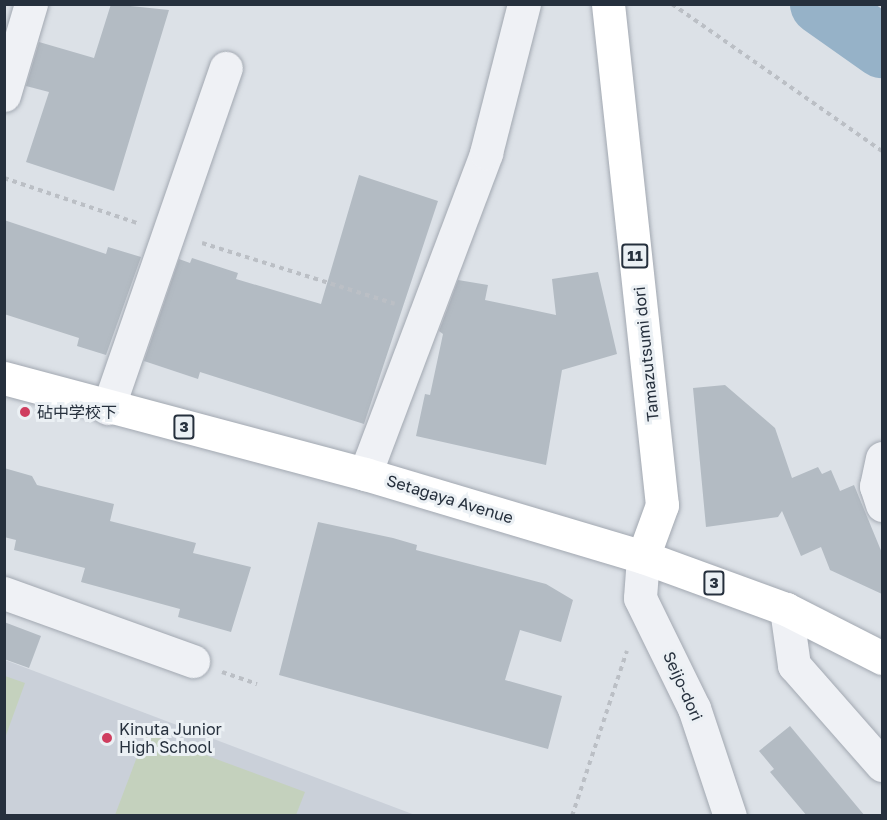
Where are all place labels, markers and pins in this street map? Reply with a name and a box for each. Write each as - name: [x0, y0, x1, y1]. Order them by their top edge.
- place label: 砧中学校下: [37, 402, 117, 422]
- marker: 砧中学校下: [18, 405, 32, 419]
- place label: Kinuta Junior High School: [119, 719, 222, 757]
- marker: Kinuta Junior High School: [100, 731, 114, 745]

